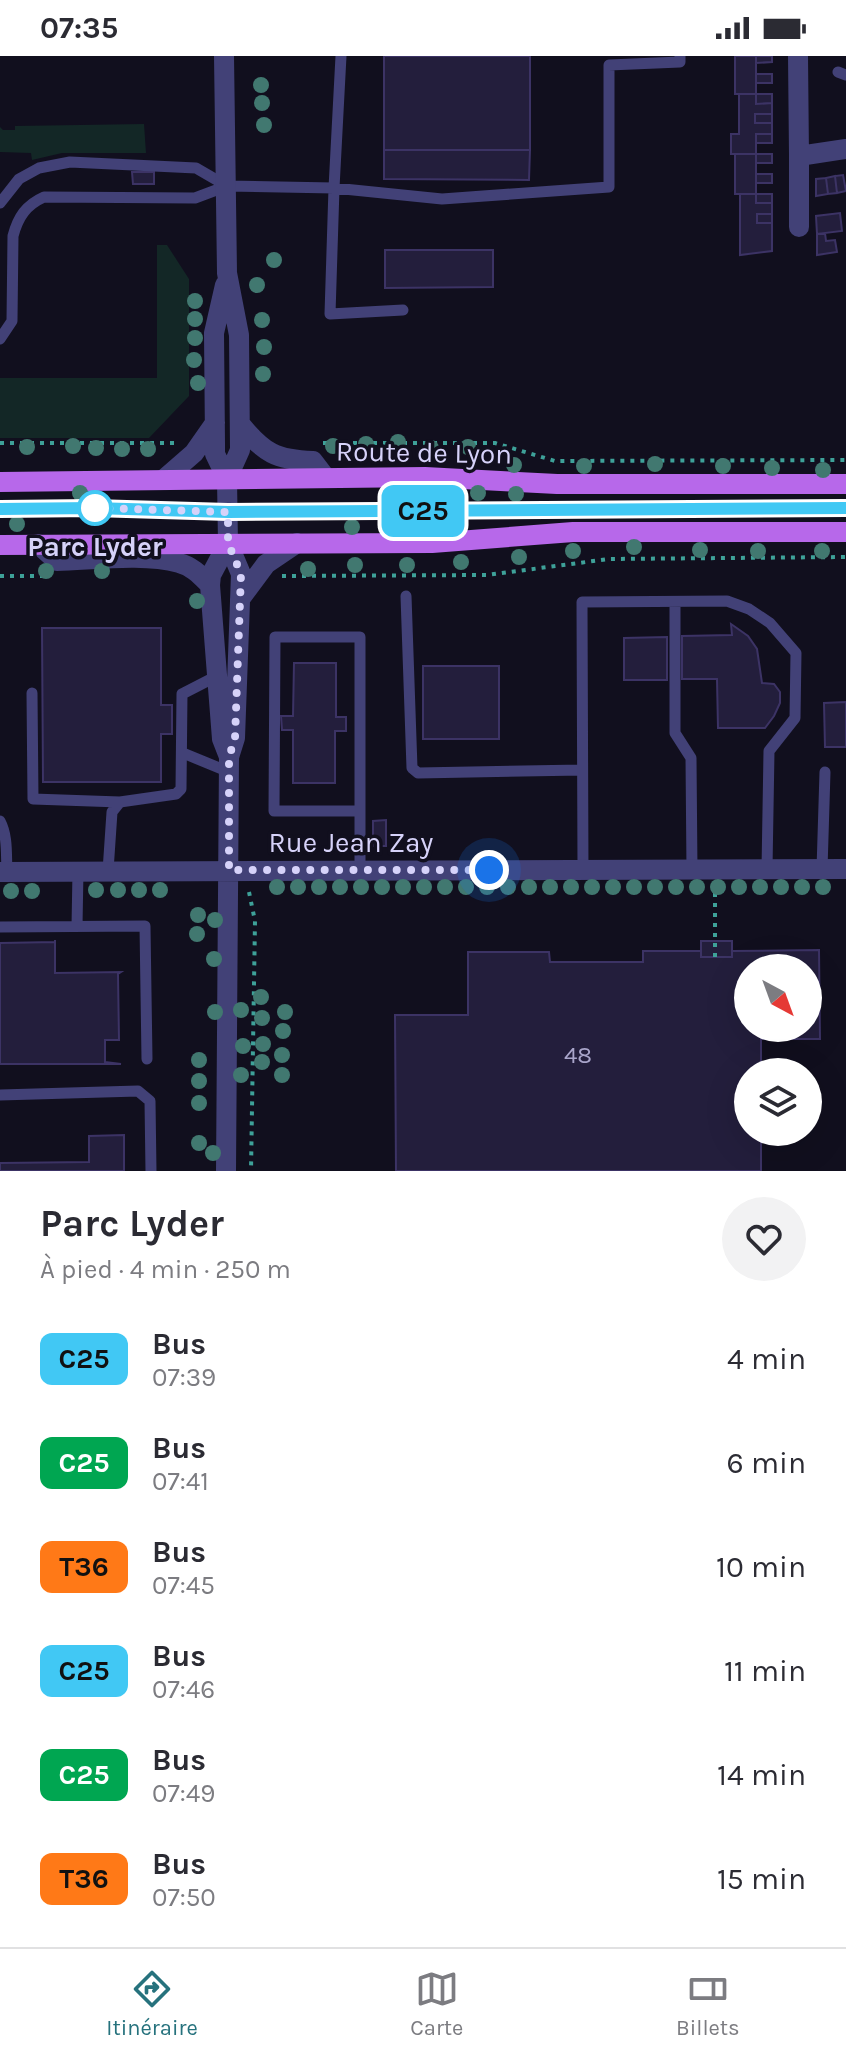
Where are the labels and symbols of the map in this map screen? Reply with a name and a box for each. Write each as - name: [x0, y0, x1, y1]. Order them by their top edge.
- street label: Route de Lyon: [336, 434, 512, 471]
- line badge: C25: [377, 485, 469, 537]
- marker: Parc Lyder: [78, 491, 112, 525]
- place label: Parc Lyder: [27, 530, 163, 563]
- street label: Rue Jean Zay: [269, 826, 433, 859]
- your location: [469, 850, 509, 890]
- north arrow: [734, 954, 822, 1042]
- house number: 48: [564, 1041, 592, 1069]

